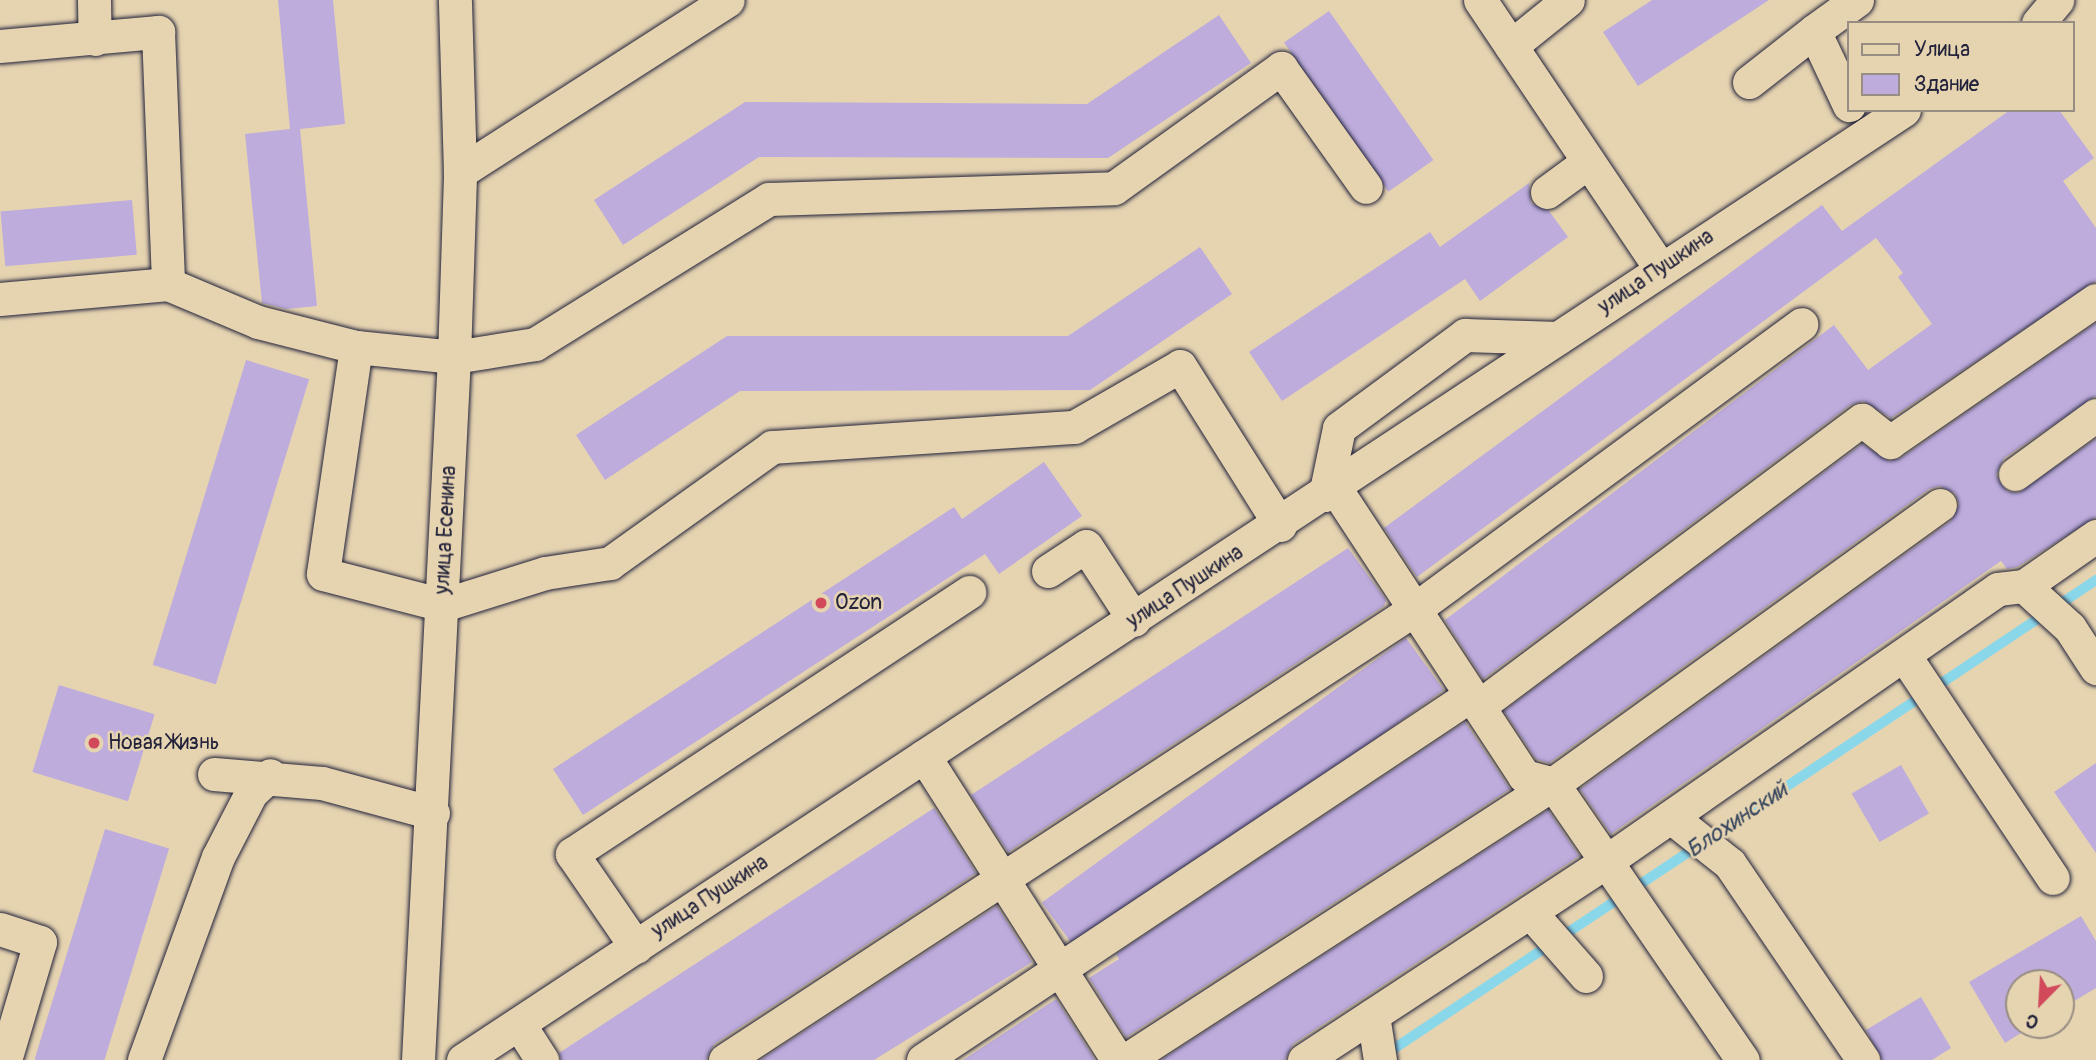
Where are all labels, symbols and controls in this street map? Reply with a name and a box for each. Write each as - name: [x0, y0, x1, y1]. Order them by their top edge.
- legend: [1848, 21, 2075, 112]
- text: Улица: [1914, 36, 1970, 63]
- text: Здание: [1914, 71, 1979, 98]
- street label: улица Пушкина: [1594, 224, 1718, 320]
- street label: улица Есенина: [430, 465, 462, 595]
- street label: улица Пушкина: [1122, 540, 1248, 634]
- place label: Ozon: [835, 590, 882, 616]
- marker: Ozon: [813, 595, 829, 611]
- place label: Новая Жизнь: [108, 730, 219, 756]
- marker: Новая Жизнь: [86, 735, 102, 751]
- water label: Блохинский: [1681, 776, 1793, 864]
- street label: улица Пушкина: [647, 850, 773, 944]
- north arrow: [2005, 969, 2075, 1039]
- text: С: [2022, 1008, 2043, 1035]

